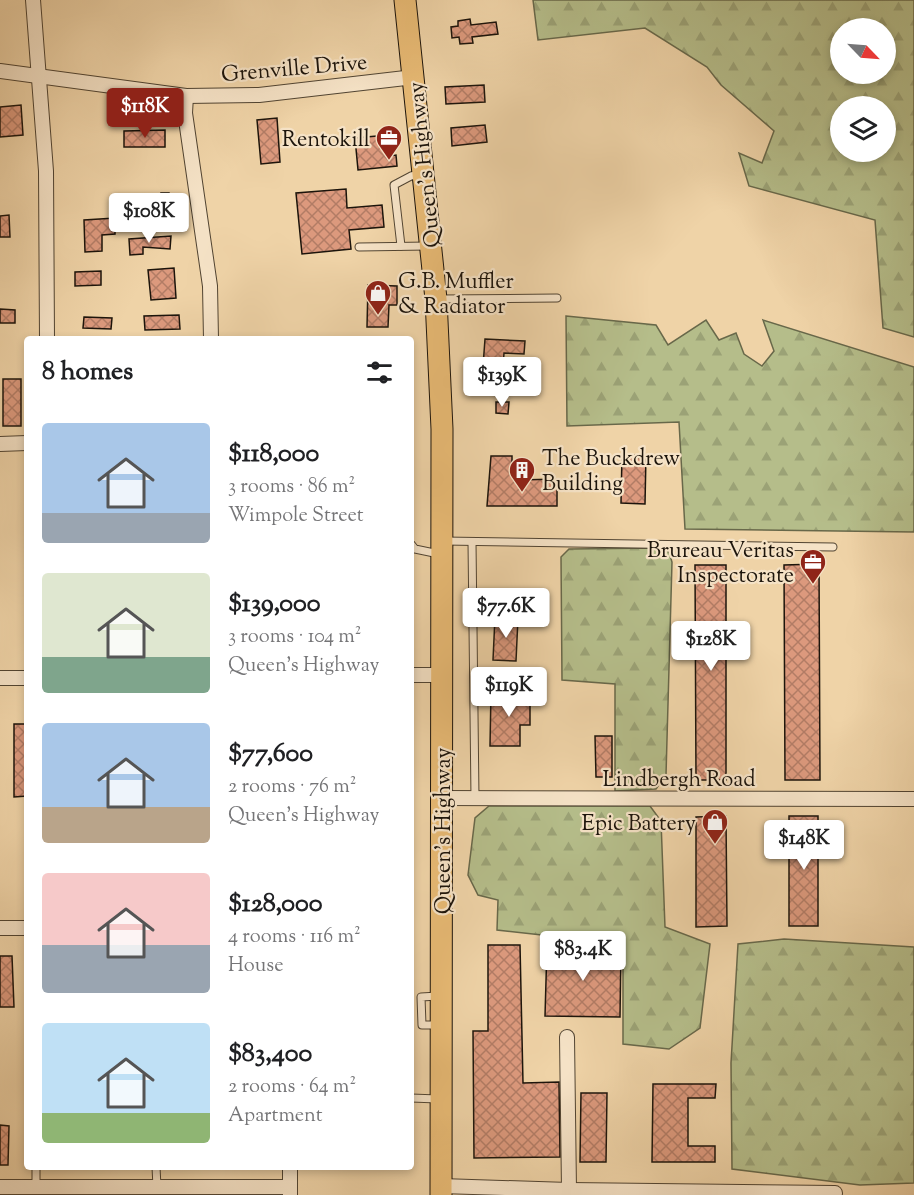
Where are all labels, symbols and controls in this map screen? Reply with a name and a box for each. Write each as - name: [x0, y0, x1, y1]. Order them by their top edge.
- north arrow: [830, 18, 896, 84]
- map controls: [830, 18, 896, 162]
- street label: Grenville Drive: [220, 48, 369, 92]
- street label: Queen's Highway: [401, 80, 451, 249]
- pin: $118K: [103, 88, 187, 139]
- text: $118K: [121, 93, 169, 122]
- button: layers: [830, 96, 896, 162]
- office icon: Rentokill: [374, 123, 404, 161]
- place label: Rentokill: [282, 125, 370, 157]
- pin: $108K: [107, 193, 191, 244]
- text: $108K: [123, 198, 175, 227]
- place label: G.B. Muffler & Radiator: [398, 267, 514, 324]
- shop icon: G.B. Muffler & Radiator: [363, 278, 393, 316]
- text: 8 homes: [42, 354, 133, 391]
- icon: filters: [363, 356, 396, 389]
- pin: $139K: [460, 357, 544, 408]
- text: $139K: [477, 362, 527, 391]
- text: $118,000: [228, 436, 319, 473]
- place label: The Buckdrew Building: [542, 444, 680, 501]
- icon: home: [90, 447, 162, 519]
- building icon: The Buckdrew Building: [507, 455, 537, 493]
- text: 3 rooms · 86 m²: [228, 473, 355, 502]
- text: Wimpole Street: [228, 502, 364, 531]
- place label: Brureau Veritas Inspectorate: [647, 536, 794, 593]
- office icon: Brureau Veritas Inspectorate: [798, 547, 828, 585]
- text: $139,000: [228, 586, 321, 623]
- pin: $77.6K: [457, 588, 555, 639]
- text: $77.6K: [477, 593, 535, 622]
- icon: home: [90, 597, 162, 669]
- pin: $128K: [669, 621, 753, 672]
- text: 3 rooms · 104 m²: [228, 623, 362, 652]
- text: $128K: [685, 626, 737, 655]
- text: Queen's Highway: [228, 652, 380, 681]
- pin: $119K: [467, 667, 551, 718]
- text: $119K: [485, 672, 533, 701]
- text: $77,600: [228, 736, 313, 773]
- icon: home: [90, 747, 162, 819]
- street label: Queen's Highway: [429, 748, 461, 914]
- street label: Lindbergh Road: [602, 765, 756, 797]
- text: 2 rooms · 76 m²: [228, 773, 356, 802]
- text: Queen's Highway: [228, 802, 380, 831]
- shop icon: Epic Battery: [700, 807, 730, 845]
- place label: Epic Battery: [581, 809, 696, 841]
- pin: $148K: [762, 820, 846, 871]
- text: $148K: [778, 825, 830, 854]
- text: $128,000: [228, 886, 323, 923]
- icon: home: [90, 897, 162, 969]
- text: 4 rooms · 116 m²: [228, 923, 361, 952]
- pin: $83.4K: [534, 931, 632, 982]
- text: $83.4K: [554, 936, 612, 965]
- text: House: [228, 952, 283, 981]
- text: $83,400: [228, 1036, 312, 1073]
- icon: home: [90, 1047, 162, 1119]
- text: 2 rooms · 64 m²: [228, 1073, 356, 1102]
- text: Apartment: [228, 1102, 323, 1131]

